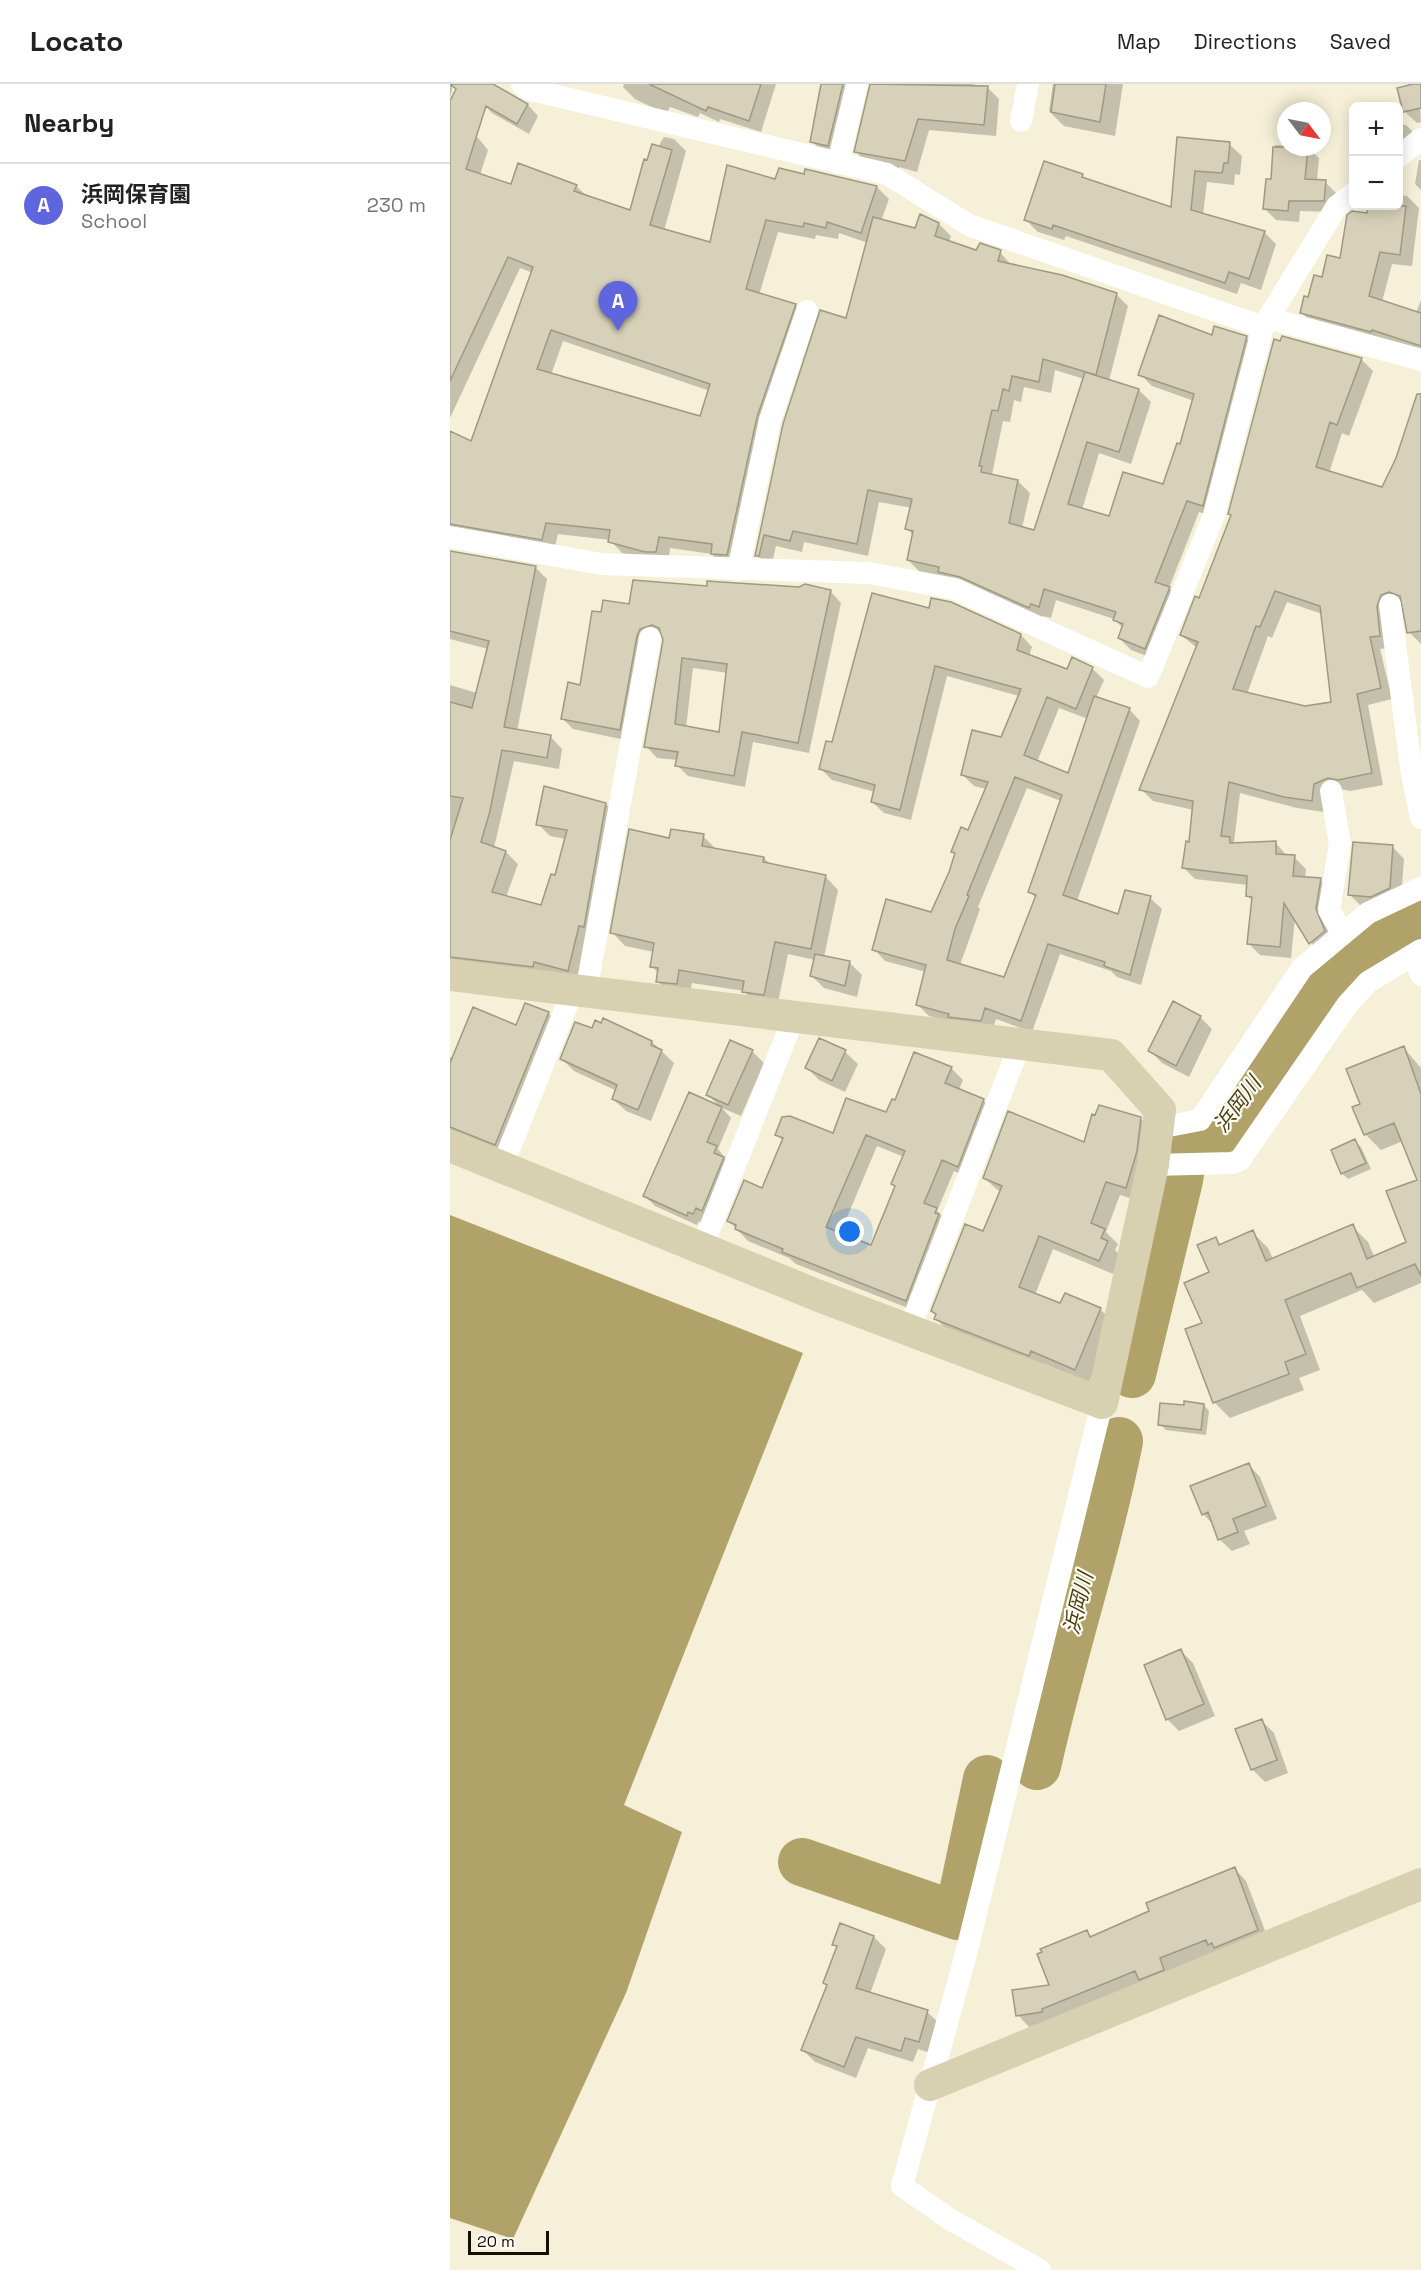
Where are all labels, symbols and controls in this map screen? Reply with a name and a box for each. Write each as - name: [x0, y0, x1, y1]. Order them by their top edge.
- text: Locato: [30, 23, 123, 59]
- text: Map: [1117, 28, 1161, 55]
- text: Directions: [1194, 28, 1297, 55]
- text: Saved: [1330, 28, 1391, 55]
- north arrow: [1277, 102, 1331, 156]
- map controls: [1349, 102, 1403, 210]
- button: +: [1349, 102, 1403, 156]
- text: Nearby: [24, 106, 114, 140]
- button: −: [1349, 156, 1403, 210]
- text: 浜岡保育園: [81, 180, 191, 208]
- text: A: [37, 192, 50, 218]
- text: 230 m: [367, 192, 426, 218]
- text: School: [81, 208, 147, 234]
- pin: A: [598, 282, 638, 331]
- water label: 浜岡川: [1207, 1069, 1268, 1137]
- your location: [835, 1217, 864, 1246]
- water label: 浜岡川: [1057, 1567, 1099, 1637]
- scale bar: [468, 2228, 549, 2256]
- text: 20 m: [477, 2231, 515, 2252]

